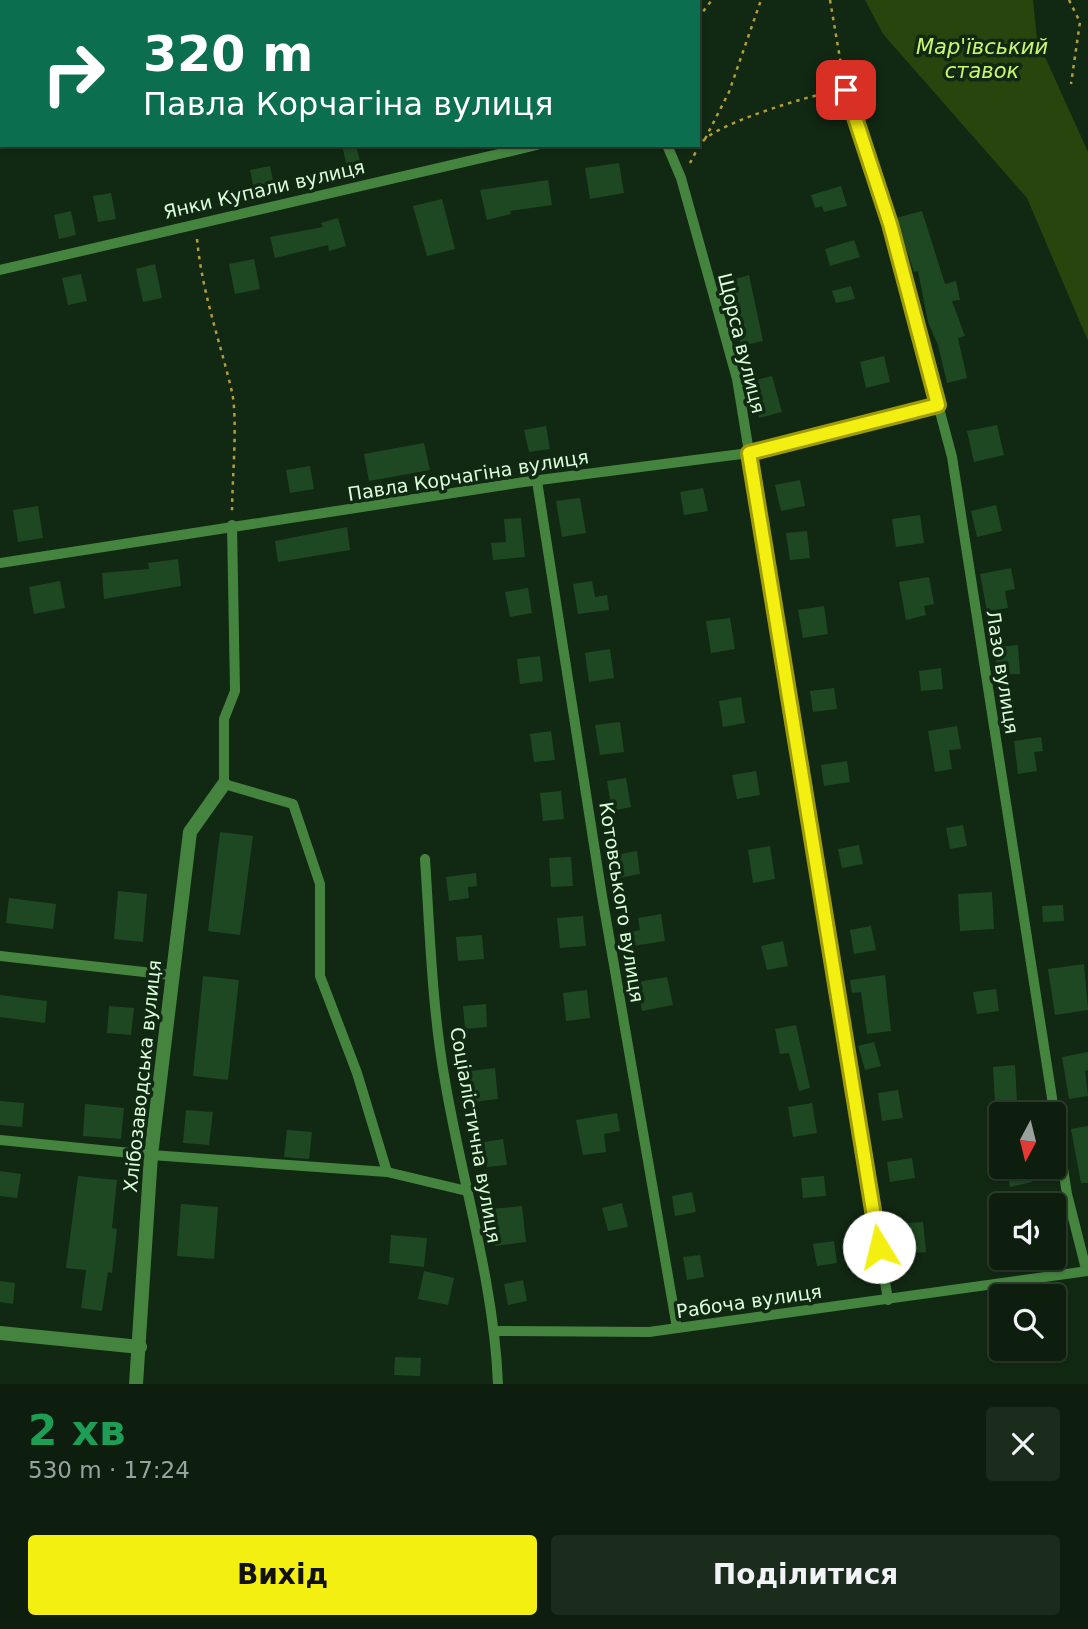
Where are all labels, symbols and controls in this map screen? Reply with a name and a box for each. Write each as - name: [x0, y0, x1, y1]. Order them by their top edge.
- text: 320 m: [143, 26, 313, 83]
- icon: right: [28, 28, 119, 119]
- water label: Мар'ївський ставок: [916, 35, 1048, 83]
- pin: [816, 60, 876, 120]
- icon: arrive: [827, 71, 865, 109]
- text: Павла Корчагіна вулиця: [143, 85, 553, 123]
- street label: Янки Купали вулиця: [161, 155, 367, 223]
- street label: Щорса вулиця: [714, 271, 770, 415]
- street label: Павла Корчагіна вулиця: [346, 445, 590, 505]
- street label: Лазо вулиця: [982, 609, 1024, 735]
- street label: Котовського вулиця: [595, 800, 649, 1004]
- street label: Хлібозаводська вулиця: [119, 959, 165, 1193]
- street label: Соціалістична вулиця: [446, 1025, 506, 1245]
- north arrow: [989, 1102, 1066, 1180]
- map controls: [989, 1102, 1066, 1361]
- button: sound: [989, 1193, 1066, 1270]
- position arrow: [842, 1210, 916, 1284]
- street label: Рабоча вулиця: [675, 1280, 823, 1322]
- button: search: [989, 1284, 1066, 1361]
- text: 2 хв: [28, 1406, 126, 1455]
- button: close: [986, 1407, 1060, 1481]
- text: 530 m · 17:24: [28, 1457, 190, 1483]
- button: Вихід: [28, 1535, 537, 1615]
- button: Поділитися: [551, 1535, 1060, 1615]

